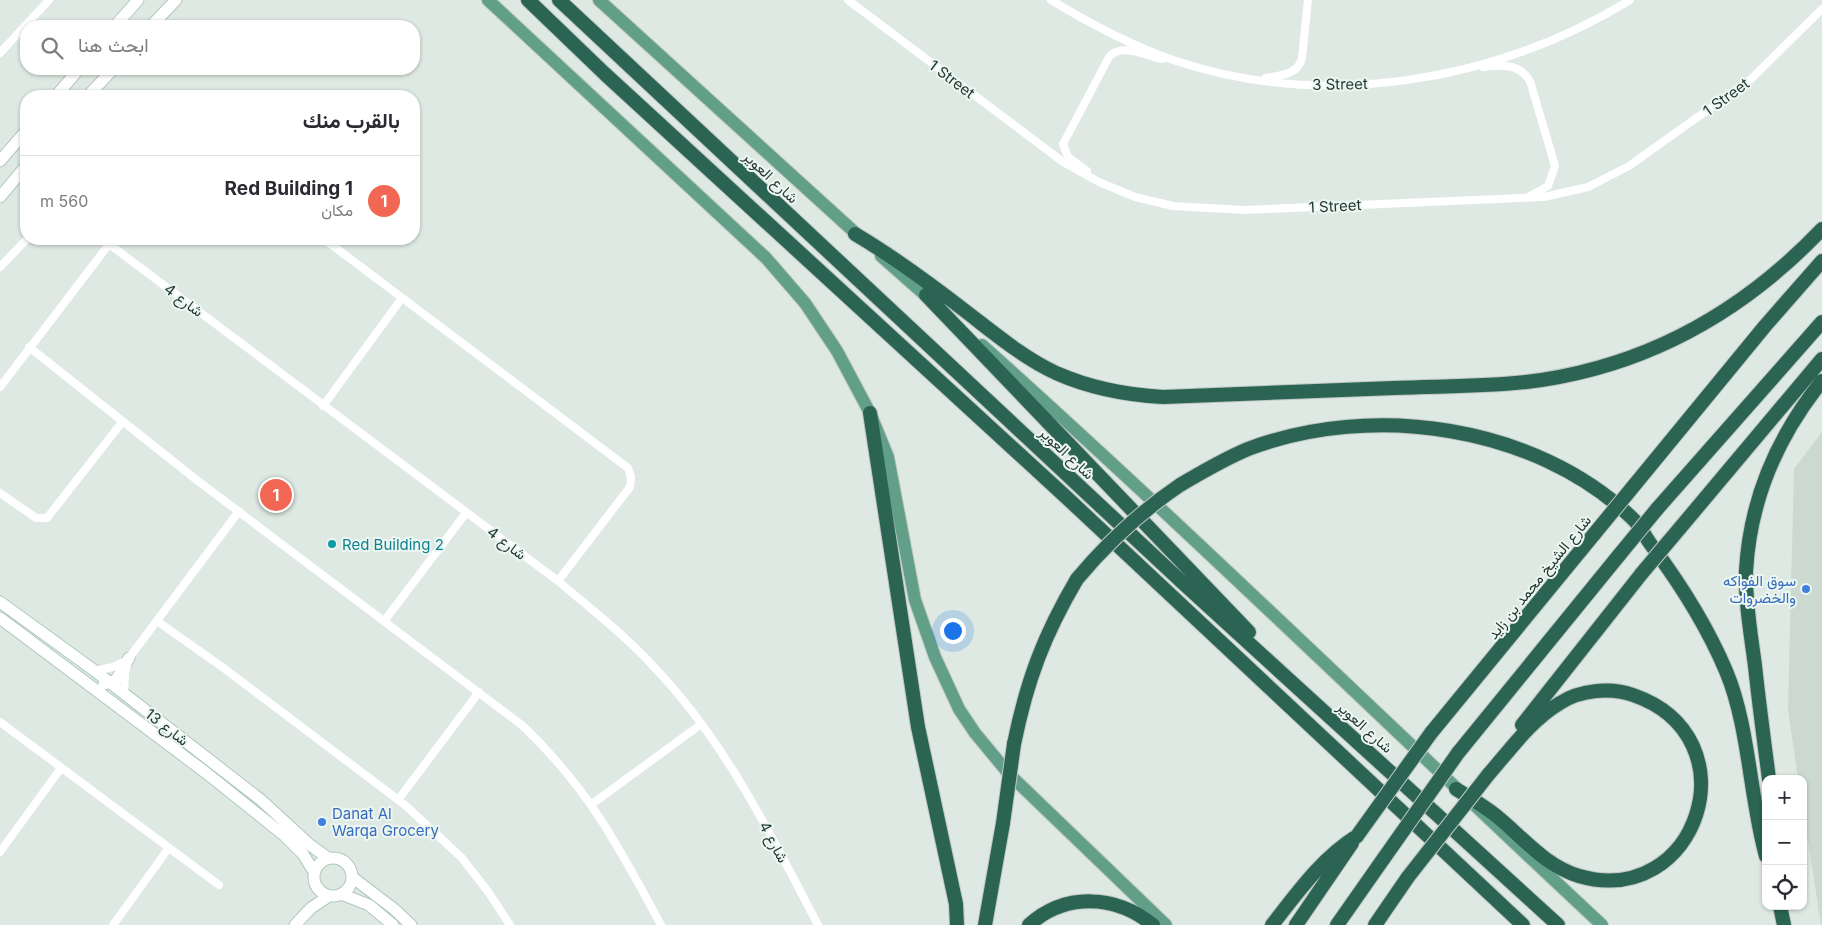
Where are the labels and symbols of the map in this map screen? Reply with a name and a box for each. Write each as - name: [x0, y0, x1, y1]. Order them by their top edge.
- street label: 1 Street: [925, 56, 979, 102]
- street label: 3 Street: [1312, 74, 1368, 94]
- street label: 1 Street: [1699, 74, 1753, 120]
- street label: شارع العوير: [737, 146, 803, 209]
- street label: 1 Street: [1308, 195, 1362, 217]
- street label: شارع 4: [159, 279, 207, 323]
- street label: شارع العوير: [1033, 422, 1099, 485]
- pin: 1: [260, 476, 292, 514]
- street label: شارع الشيخ محمد بن زايد: [1483, 511, 1597, 644]
- street label: شارع 4: [482, 522, 530, 566]
- place label: Red Building 2: [342, 535, 444, 554]
- marker: Red Building 2: [326, 538, 338, 550]
- place label: سوق الفواكه والخضروات: [1723, 571, 1796, 607]
- marker: سوق الفواكه والخضروات: [1800, 583, 1812, 595]
- your location: [940, 618, 966, 644]
- street label: شارع العوير: [1331, 696, 1397, 759]
- street label: شارع 13: [140, 704, 193, 751]
- place label: Danat Al Warqa Grocery: [332, 804, 439, 840]
- marker: Danat Al Warqa Grocery: [316, 816, 328, 828]
- street label: شارع 4: [753, 818, 793, 867]

